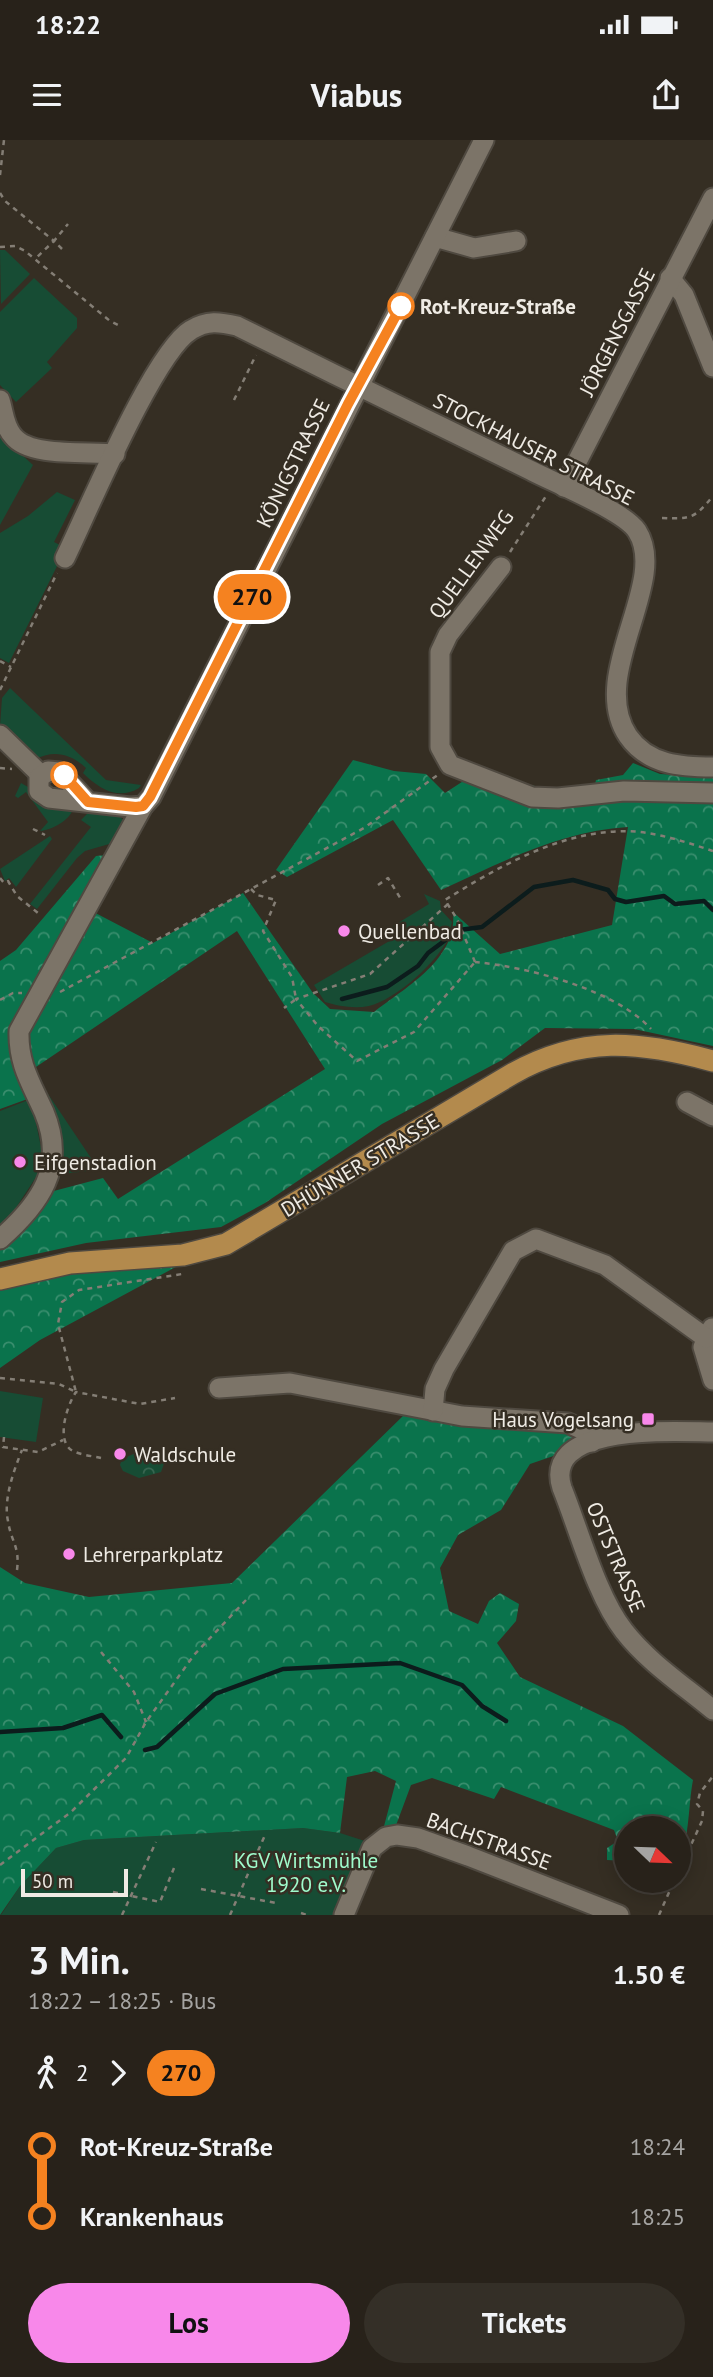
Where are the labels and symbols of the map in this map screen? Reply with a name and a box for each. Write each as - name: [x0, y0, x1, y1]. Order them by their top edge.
- street label: JÖRGENSGASSE: [573, 263, 661, 401]
- marker: Rot-Kreuz-Straße: [388, 293, 414, 319]
- place label: Rot-Kreuz-Straße: [420, 293, 576, 320]
- street label: STOCKHAUSER STRASSE: [429, 387, 639, 511]
- street label: KÖNIGSTRASSE: [250, 394, 336, 532]
- street label: QUELLENWEG: [422, 504, 520, 624]
- line badge: 270: [212, 574, 292, 620]
- unlabelled marker: [51, 762, 77, 788]
- place label: Quellenbad: [358, 918, 462, 945]
- marker: Quellenbad: [336, 923, 352, 939]
- street label: DHÜNNER STRASSE: [276, 1107, 444, 1223]
- place label: Eifgenstadion: [34, 1149, 157, 1176]
- marker: Eifgenstadion: [12, 1154, 28, 1170]
- place label: Haus Vogelsang: [492, 1406, 634, 1433]
- marker: Haus Vogelsang: [640, 1411, 656, 1427]
- place label: Waldschule: [134, 1441, 236, 1468]
- marker: Waldschule: [112, 1446, 128, 1462]
- street label: OSTSTRASSE: [581, 1498, 651, 1616]
- place label: Lehrerparkplatz: [83, 1541, 223, 1568]
- marker: Lehrerparkplatz: [61, 1546, 77, 1562]
- street label: BACHSTRASSE: [423, 1806, 555, 1876]
- north arrow: [614, 1816, 691, 1894]
- park label: KGV Wirtsmühle 1920 e.V.: [234, 1847, 378, 1898]
- scale bar: [21, 1866, 128, 1898]

